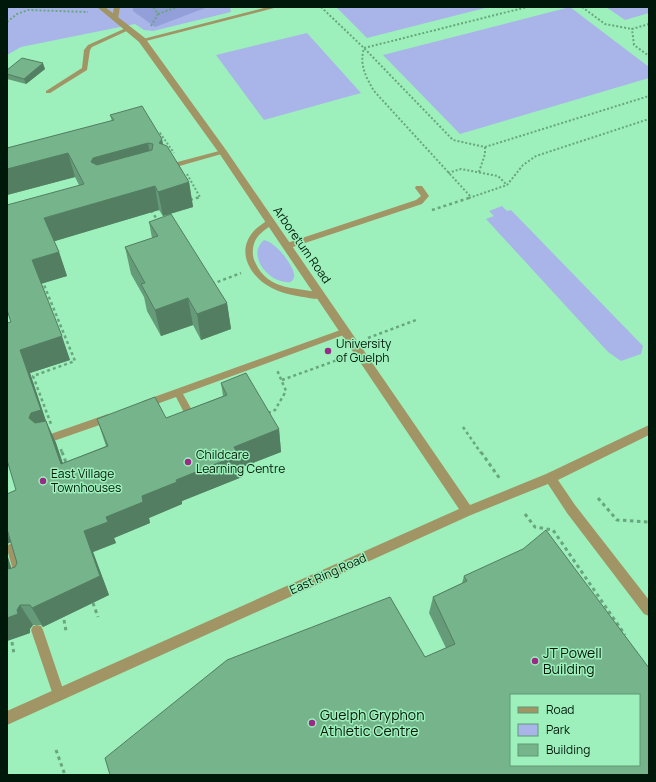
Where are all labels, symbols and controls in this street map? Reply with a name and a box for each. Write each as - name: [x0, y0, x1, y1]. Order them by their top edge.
- street label: Arboretum Road: [270, 203, 335, 287]
- place label: University of Guelph: [336, 335, 392, 366]
- marker: University of Guelph: [323, 346, 333, 356]
- place label: Childcare Learning Centre: [196, 446, 285, 477]
- marker: Childcare Learning Centre: [183, 457, 193, 467]
- place label: East Village Townhouses: [51, 465, 121, 496]
- marker: East Village Townhouses: [38, 476, 48, 486]
- street label: East Ring Road: [287, 549, 369, 598]
- place label: JT Powell Building: [543, 643, 602, 678]
- marker: JT Powell Building: [530, 656, 540, 666]
- legend: [510, 694, 640, 766]
- text: Road: [546, 701, 574, 718]
- place label: Guelph Gryphon Athletic Centre: [320, 705, 424, 740]
- marker: Guelph Gryphon Athletic Centre: [307, 718, 317, 728]
- text: Park: [546, 721, 571, 738]
- text: Building: [546, 741, 590, 758]

